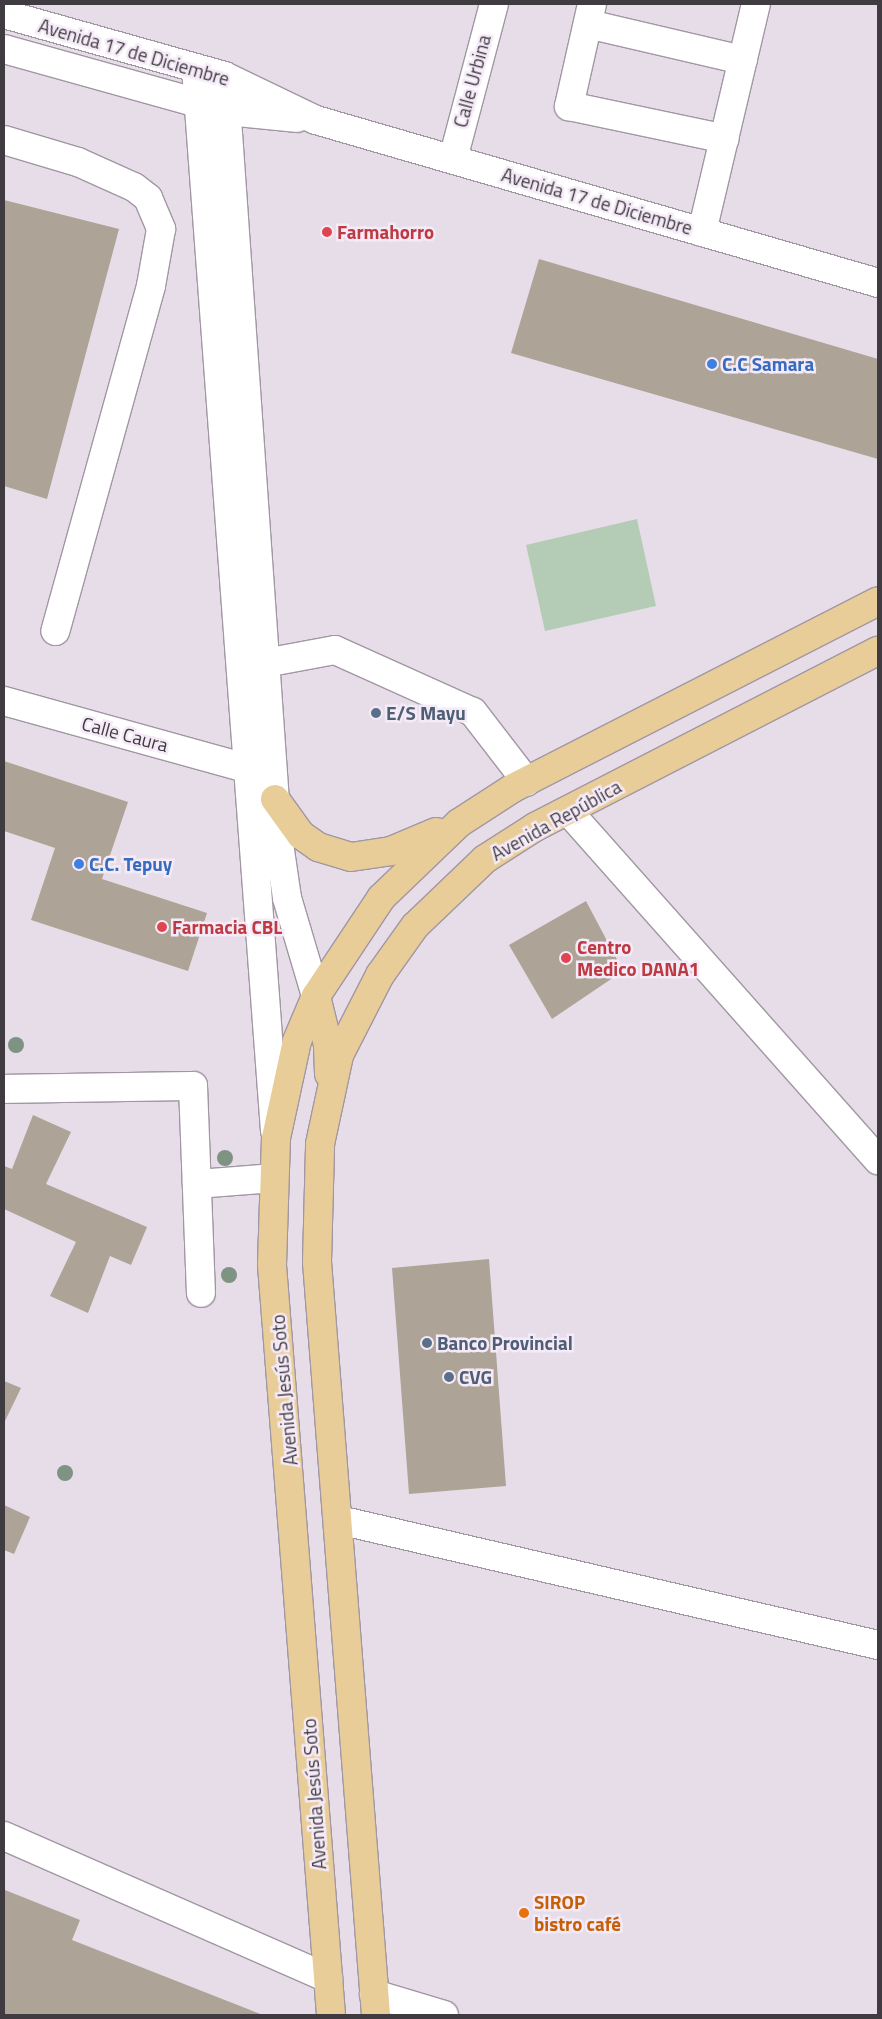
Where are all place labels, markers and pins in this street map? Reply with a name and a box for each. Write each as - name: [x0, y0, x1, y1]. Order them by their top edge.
- place label: Farmahorro: [337, 221, 434, 243]
- marker: Farmahorro: [321, 226, 333, 238]
- place label: C.C Samara: [722, 353, 814, 375]
- marker: C.C Samara: [706, 358, 718, 370]
- place label: E/S Mayu: [386, 702, 466, 724]
- marker: E/S Mayu: [370, 707, 382, 719]
- place label: C.C. Tepuy: [89, 853, 172, 875]
- marker: C.C. Tepuy: [73, 858, 85, 870]
- place label: Farmacia CBL: [172, 916, 282, 938]
- marker: Farmacia CBL: [156, 921, 168, 933]
- place label: Centro Medico DANA1: [577, 936, 700, 980]
- marker: Centro Medico DANA1: [559, 951, 573, 965]
- place label: Banco Provincial: [437, 1332, 573, 1354]
- marker: Banco Provincial: [421, 1337, 433, 1349]
- place label: CVG: [459, 1366, 492, 1388]
- marker: CVG: [443, 1371, 455, 1383]
- place label: SIROP bistro café: [534, 1891, 621, 1935]
- marker: SIROP bistro café: [518, 1907, 530, 1919]

